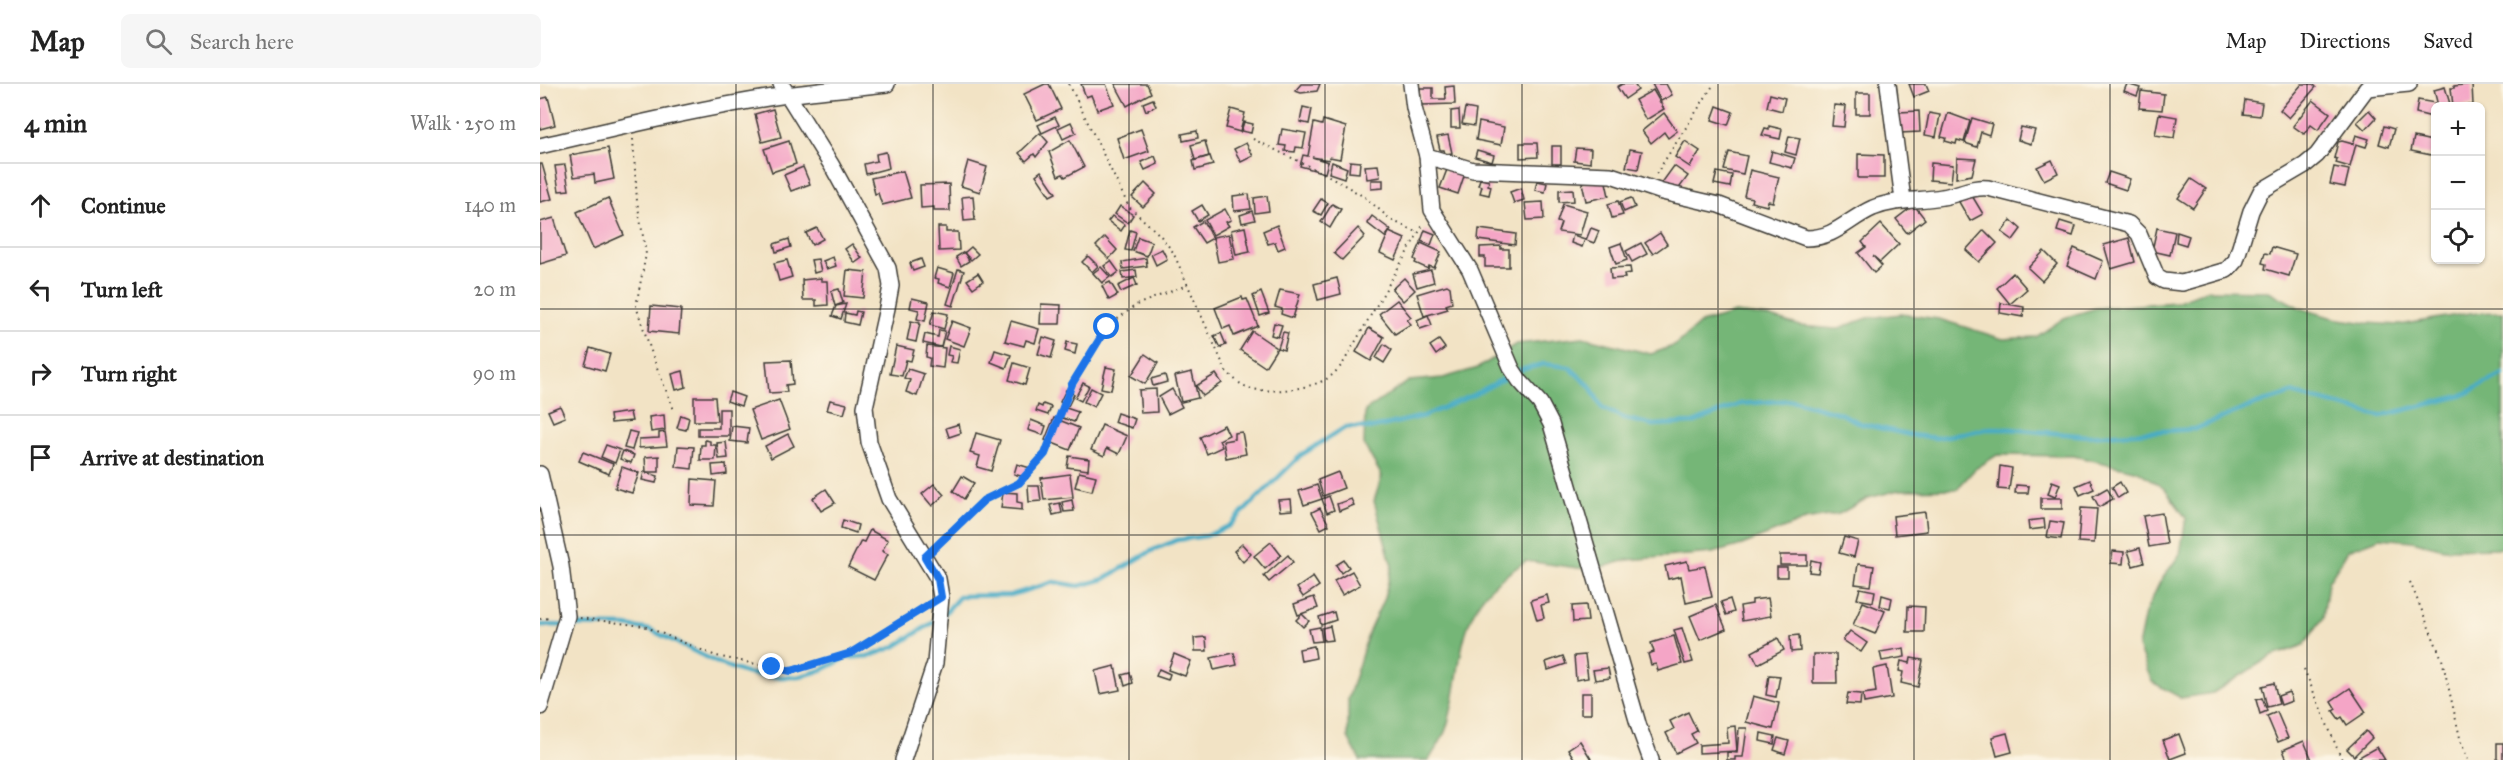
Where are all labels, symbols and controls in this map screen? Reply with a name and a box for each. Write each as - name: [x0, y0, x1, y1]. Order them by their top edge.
- search box: [121, 14, 541, 68]
- text: Map: [30, 24, 85, 59]
- icon: search: [142, 25, 175, 58]
- text: Search here: [190, 28, 294, 55]
- text: Map: [2226, 28, 2267, 54]
- text: Directions: [2300, 28, 2390, 54]
- text: Saved: [2423, 28, 2473, 54]
- map controls: [2431, 102, 2485, 264]
- button: +: [2431, 102, 2485, 156]
- text: 4 min: [24, 107, 87, 139]
- text: Walk · 250 m: [410, 111, 516, 135]
- button: −: [2431, 156, 2485, 210]
- icon: ahead: [24, 189, 57, 222]
- text: Continue: [81, 192, 166, 219]
- text: 140 m: [464, 193, 516, 217]
- button: locate: [2431, 210, 2485, 264]
- icon: left: [24, 273, 57, 306]
- text: Turn left: [81, 276, 163, 303]
- text: 20 m: [473, 277, 516, 301]
- route start: [1093, 313, 1119, 339]
- icon: right: [24, 357, 57, 390]
- text: Turn right: [81, 360, 177, 387]
- text: 90 m: [473, 361, 516, 385]
- icon: arrive: [24, 441, 57, 474]
- text: Arrive at destination: [81, 444, 264, 471]
- route end: [758, 653, 784, 679]

